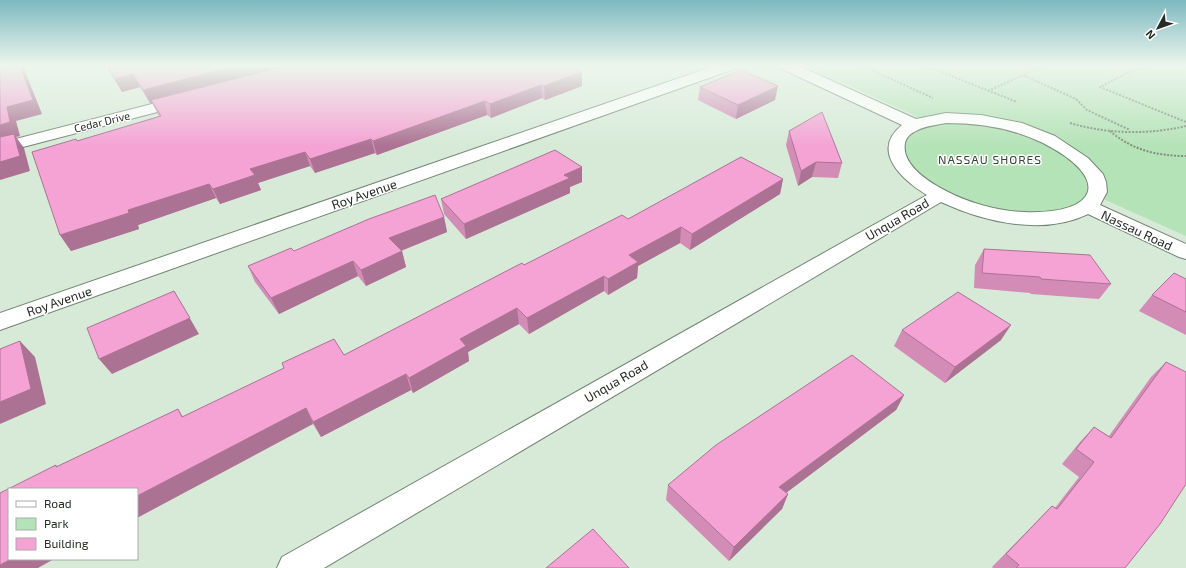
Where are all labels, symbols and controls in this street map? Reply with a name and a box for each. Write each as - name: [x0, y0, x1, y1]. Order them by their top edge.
- north arrow: [1138, 8, 1178, 48]
- text: N: [1143, 28, 1158, 42]
- street label: Cedar Drive: [73, 108, 131, 135]
- district label: NASSAU SHORES: [938, 152, 1042, 166]
- street label: Roy Avenue: [329, 175, 399, 213]
- street label: Unqua Road: [862, 194, 932, 244]
- street label: Nassau Road: [1099, 206, 1175, 254]
- street label: Roy Avenue: [24, 282, 94, 320]
- street label: Unqua Road: [581, 356, 651, 406]
- legend: [8, 488, 138, 560]
- text: Road: [44, 496, 72, 510]
- text: Park: [44, 516, 69, 530]
- text: Building: [44, 536, 89, 550]

